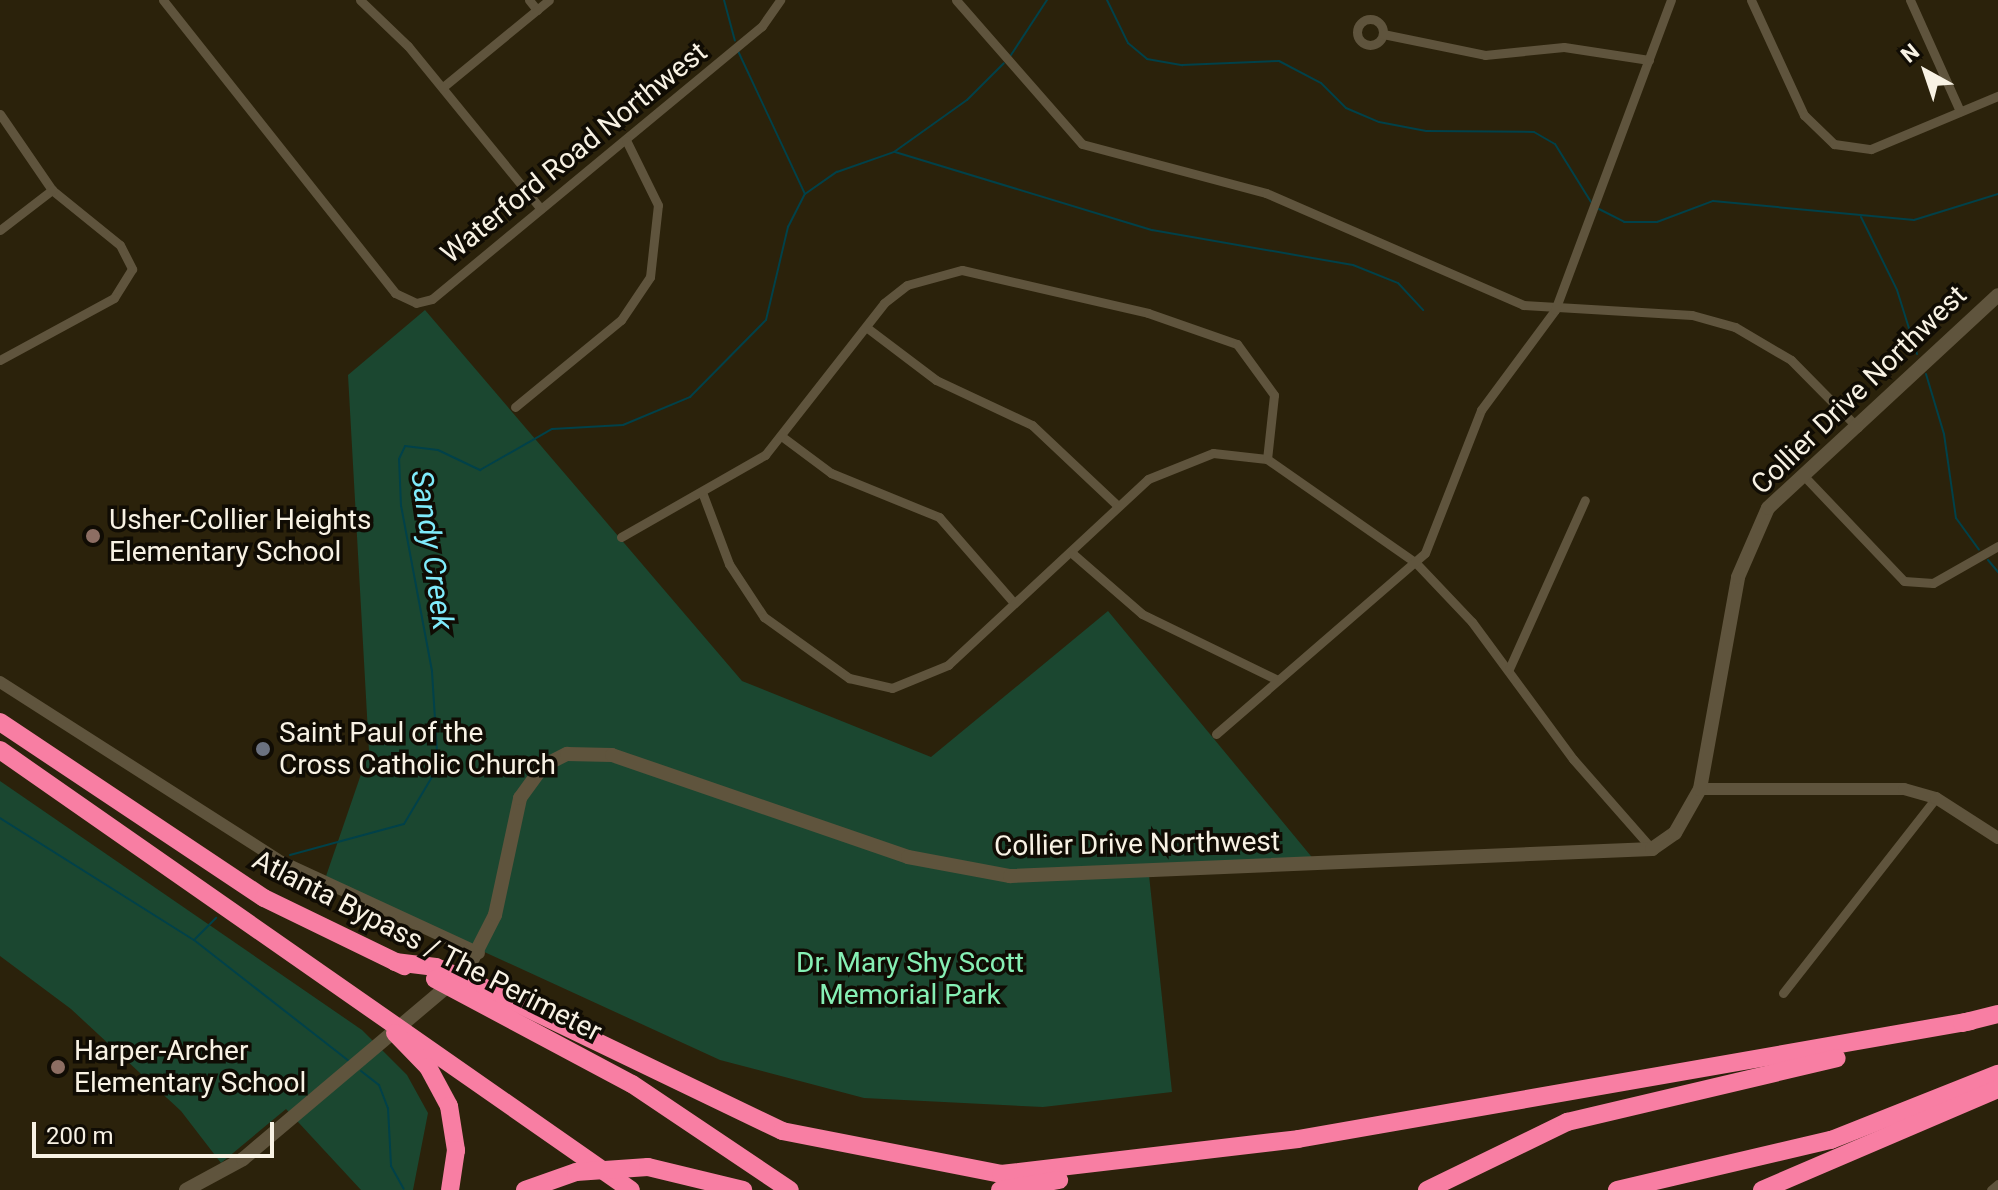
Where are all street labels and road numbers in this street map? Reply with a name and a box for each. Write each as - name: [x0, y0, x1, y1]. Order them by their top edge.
- street label: Waterford Road Northwest: [434, 35, 714, 271]
- street label: Collier Drive Northwest: [1744, 279, 1974, 501]
- street label: Collier Drive Northwest: [994, 825, 1280, 863]
- street label: Atlanta Bypass / The Perimeter: [247, 843, 607, 1049]

